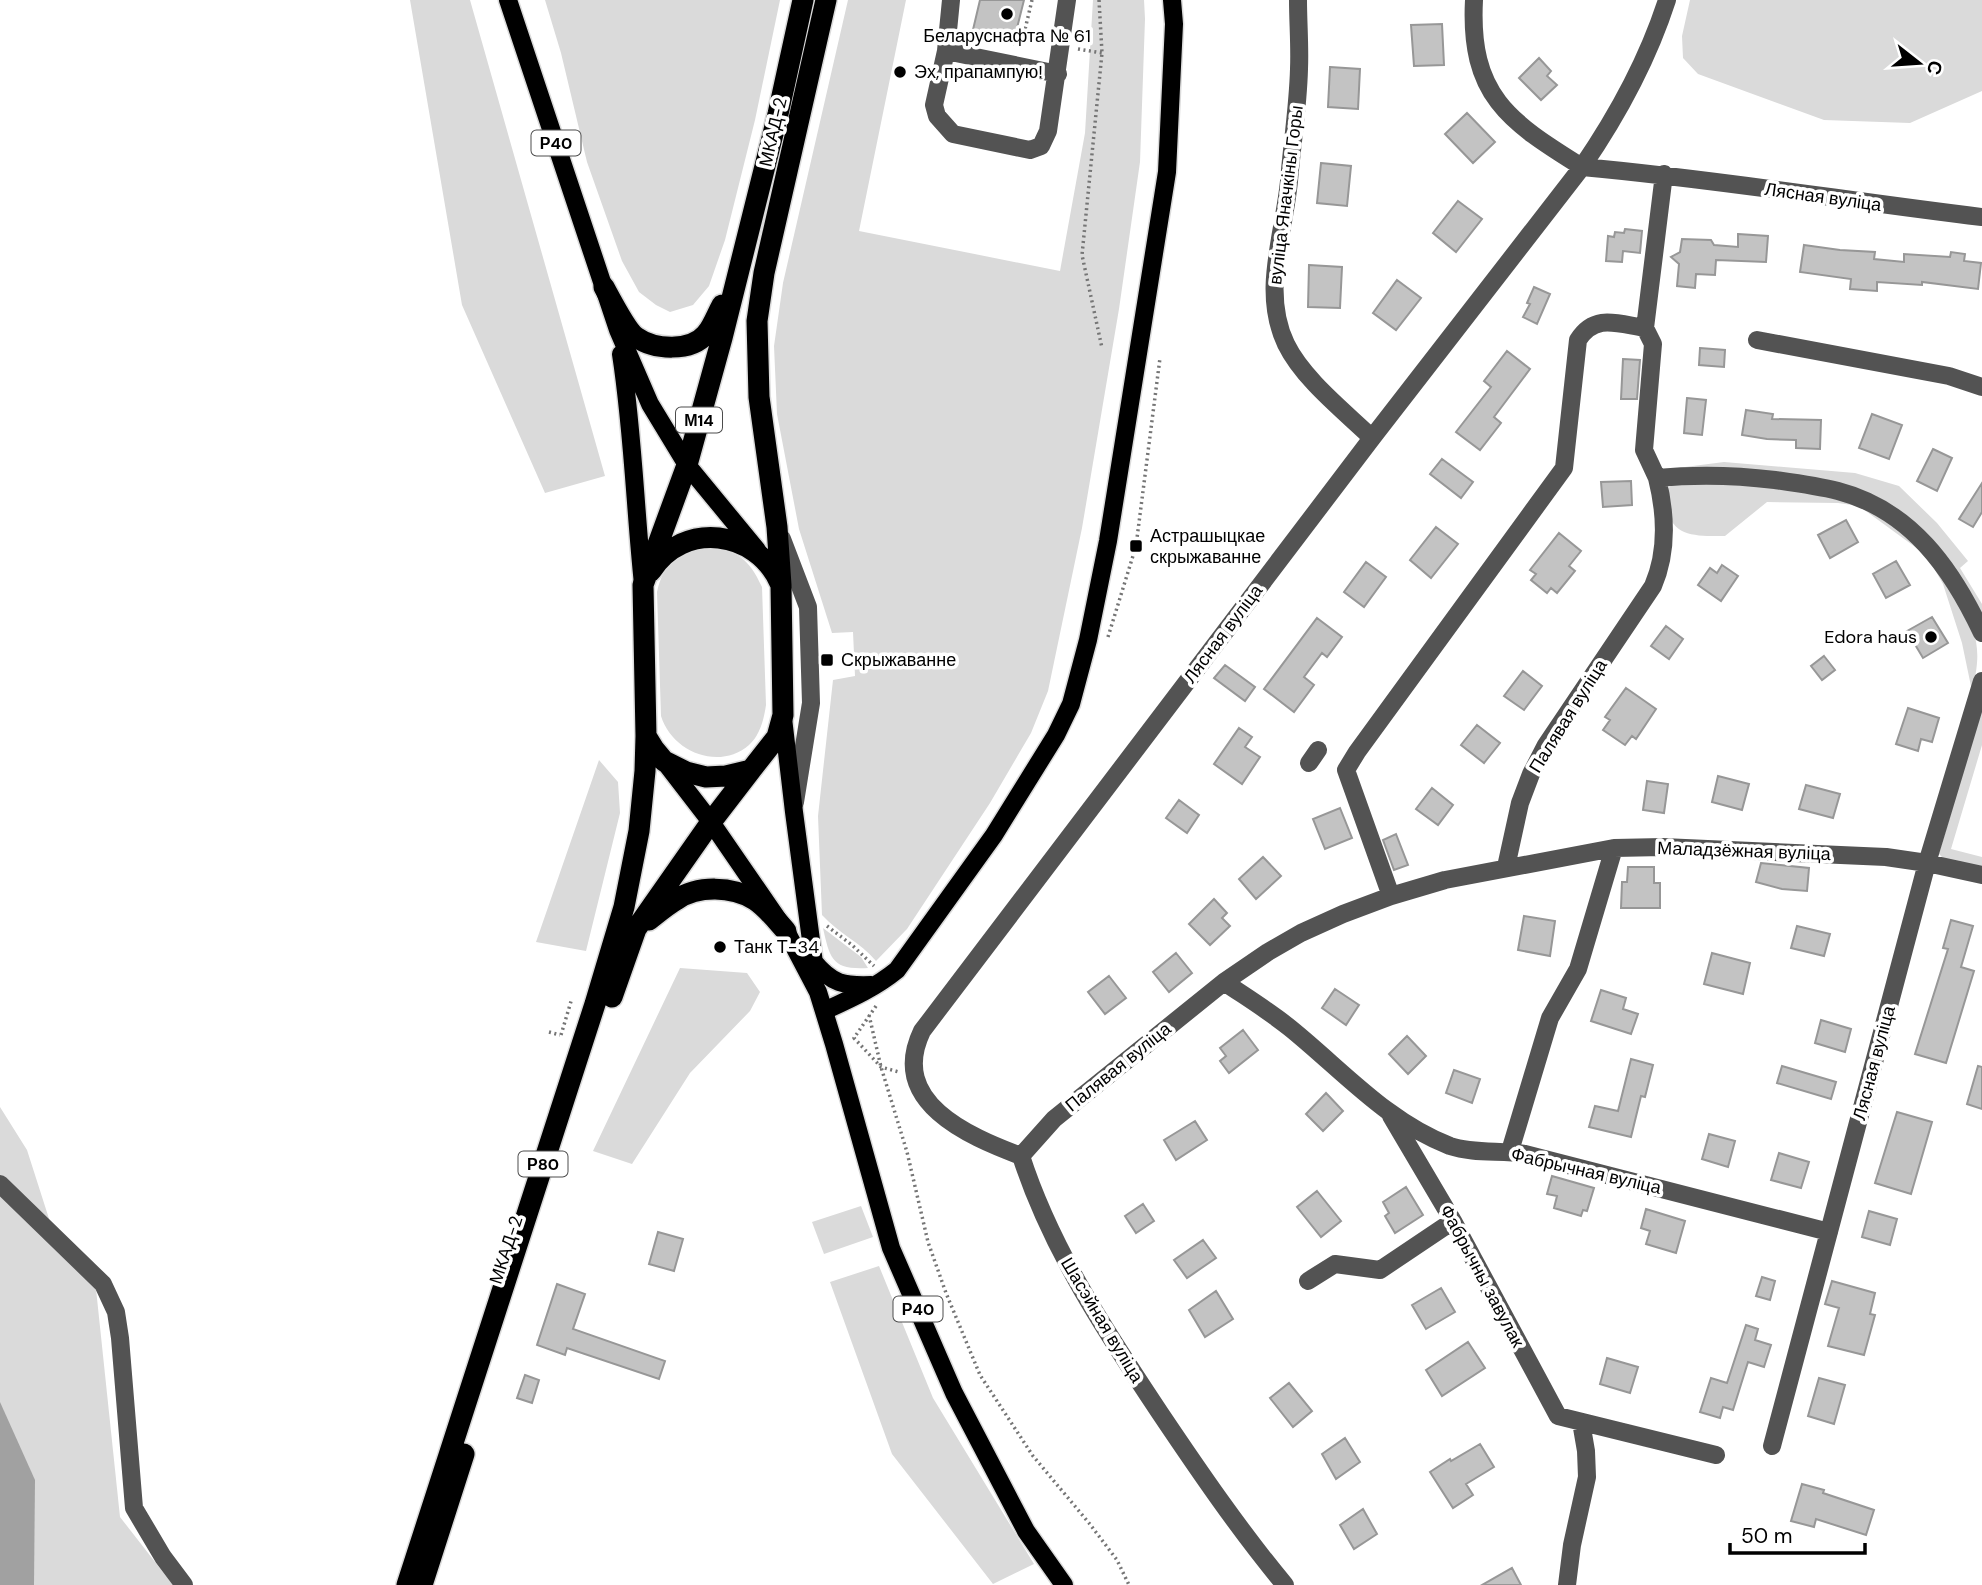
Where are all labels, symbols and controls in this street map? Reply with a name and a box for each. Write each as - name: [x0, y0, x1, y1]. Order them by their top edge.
- marker: Беларуснафта № 61: [999, 6, 1015, 22]
- place label: Беларуснафта № 61: [923, 24, 1091, 48]
- north arrow: [1884, 28, 1954, 98]
- text: С: [1921, 58, 1949, 78]
- place label: Эх, прапампую!: [914, 60, 1043, 84]
- marker: Эх, прапампую!: [892, 64, 908, 80]
- street label: МКАД-2: [753, 95, 793, 169]
- street label: вуліца Яначкіны Горы: [1263, 104, 1309, 286]
- road number: Р40: [532, 130, 580, 155]
- street label: Лясная вуліца: [1763, 177, 1884, 217]
- road number: М14: [676, 408, 722, 432]
- place label: Астрашыцкае скрыжаванне: [1150, 524, 1265, 569]
- marker: Астрашыцкае скрыжаванне: [1128, 538, 1144, 554]
- street label: Лясная вуліца: [1178, 579, 1269, 688]
- place label: Edora haus: [1824, 625, 1917, 649]
- marker: Edora haus: [1923, 629, 1939, 645]
- place label: Скрыжаванне: [841, 648, 956, 672]
- marker: Скрыжаванне: [819, 652, 835, 668]
- street label: Палявая вуліца: [1523, 654, 1613, 777]
- street label: Маладзёжная вуліца: [1657, 836, 1832, 866]
- place label: Танк Т-34: [734, 935, 819, 959]
- marker: Танк Т-34: [712, 939, 728, 955]
- street label: Лясная вуліца: [1847, 1002, 1901, 1123]
- street label: Палявая вуліца: [1060, 1016, 1177, 1117]
- street label: Фабрычная вуліца: [1509, 1142, 1664, 1200]
- road number: Р80: [518, 1152, 568, 1176]
- street label: Фабрычны завулак: [1434, 1200, 1530, 1352]
- street label: МКАД-2: [484, 1213, 528, 1287]
- street label: Шасэйная вуліца: [1055, 1253, 1149, 1388]
- road number: Р40: [894, 1296, 942, 1322]
- scale bar: [1730, 1512, 1865, 1556]
- text: 50 m: [1741, 1522, 1792, 1550]

